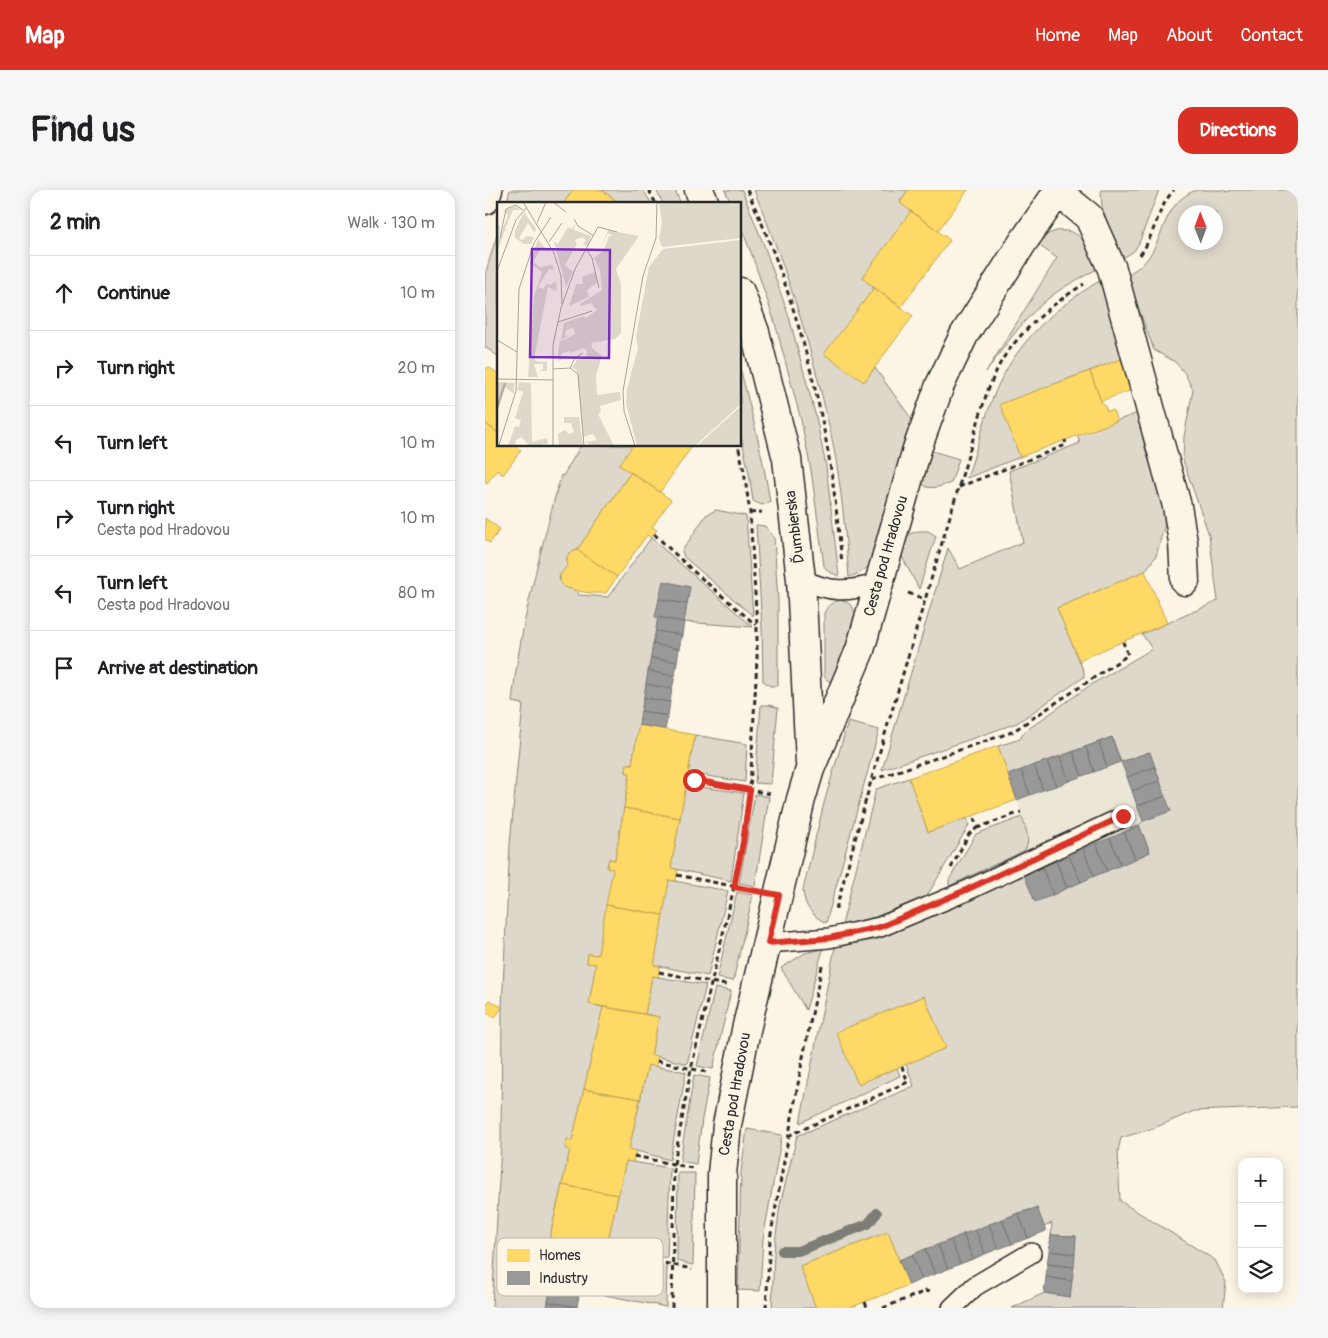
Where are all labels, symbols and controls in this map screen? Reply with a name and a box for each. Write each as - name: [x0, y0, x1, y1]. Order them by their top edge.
- text: Map: [25, 21, 65, 50]
- text: Home: [1035, 24, 1080, 47]
- text: Map: [1108, 24, 1138, 47]
- text: About: [1166, 24, 1212, 47]
- text: Contact: [1240, 24, 1303, 47]
- button: Directions: [1178, 107, 1298, 154]
- text: Find us: [30, 108, 135, 152]
- inset map: [497, 202, 741, 446]
- north arrow: [1178, 205, 1223, 250]
- text: 2 min: [50, 209, 100, 236]
- text: Walk · 130 m: [348, 213, 435, 233]
- icon: ahead: [50, 279, 78, 307]
- text: Continue: [97, 281, 170, 305]
- text: 10 m: [400, 283, 435, 303]
- icon: right: [50, 354, 78, 382]
- text: Turn right: [97, 356, 175, 380]
- text: 20 m: [397, 358, 435, 378]
- icon: left: [50, 429, 78, 457]
- text: Turn left: [97, 431, 167, 455]
- text: 10 m: [400, 433, 435, 453]
- street label: Ďumbierska: [781, 489, 809, 564]
- street label: Cesta pod Hradovou: [860, 493, 912, 619]
- text: Turn right: [97, 496, 175, 520]
- icon: right: [50, 504, 78, 532]
- text: 10 m: [400, 508, 435, 528]
- text: Cesta pod Hradovou: [97, 520, 230, 540]
- text: Turn left: [97, 571, 167, 595]
- icon: left: [50, 579, 78, 607]
- text: 80 m: [398, 583, 435, 603]
- text: Cesta pod Hradovou: [97, 595, 230, 615]
- icon: arrive: [50, 654, 78, 682]
- text: Arrive at destination: [97, 656, 258, 680]
- route start: [683, 769, 706, 792]
- route end: [1112, 805, 1135, 828]
- street label: Cesta pod Hradovou: [715, 1031, 755, 1157]
- map controls: [1238, 1158, 1283, 1293]
- button: +: [1238, 1158, 1283, 1203]
- button: −: [1238, 1203, 1283, 1248]
- legend: [497, 1238, 663, 1296]
- text: Homes: [539, 1247, 581, 1264]
- button: layers: [1238, 1248, 1283, 1293]
- text: Industry: [539, 1270, 588, 1287]

